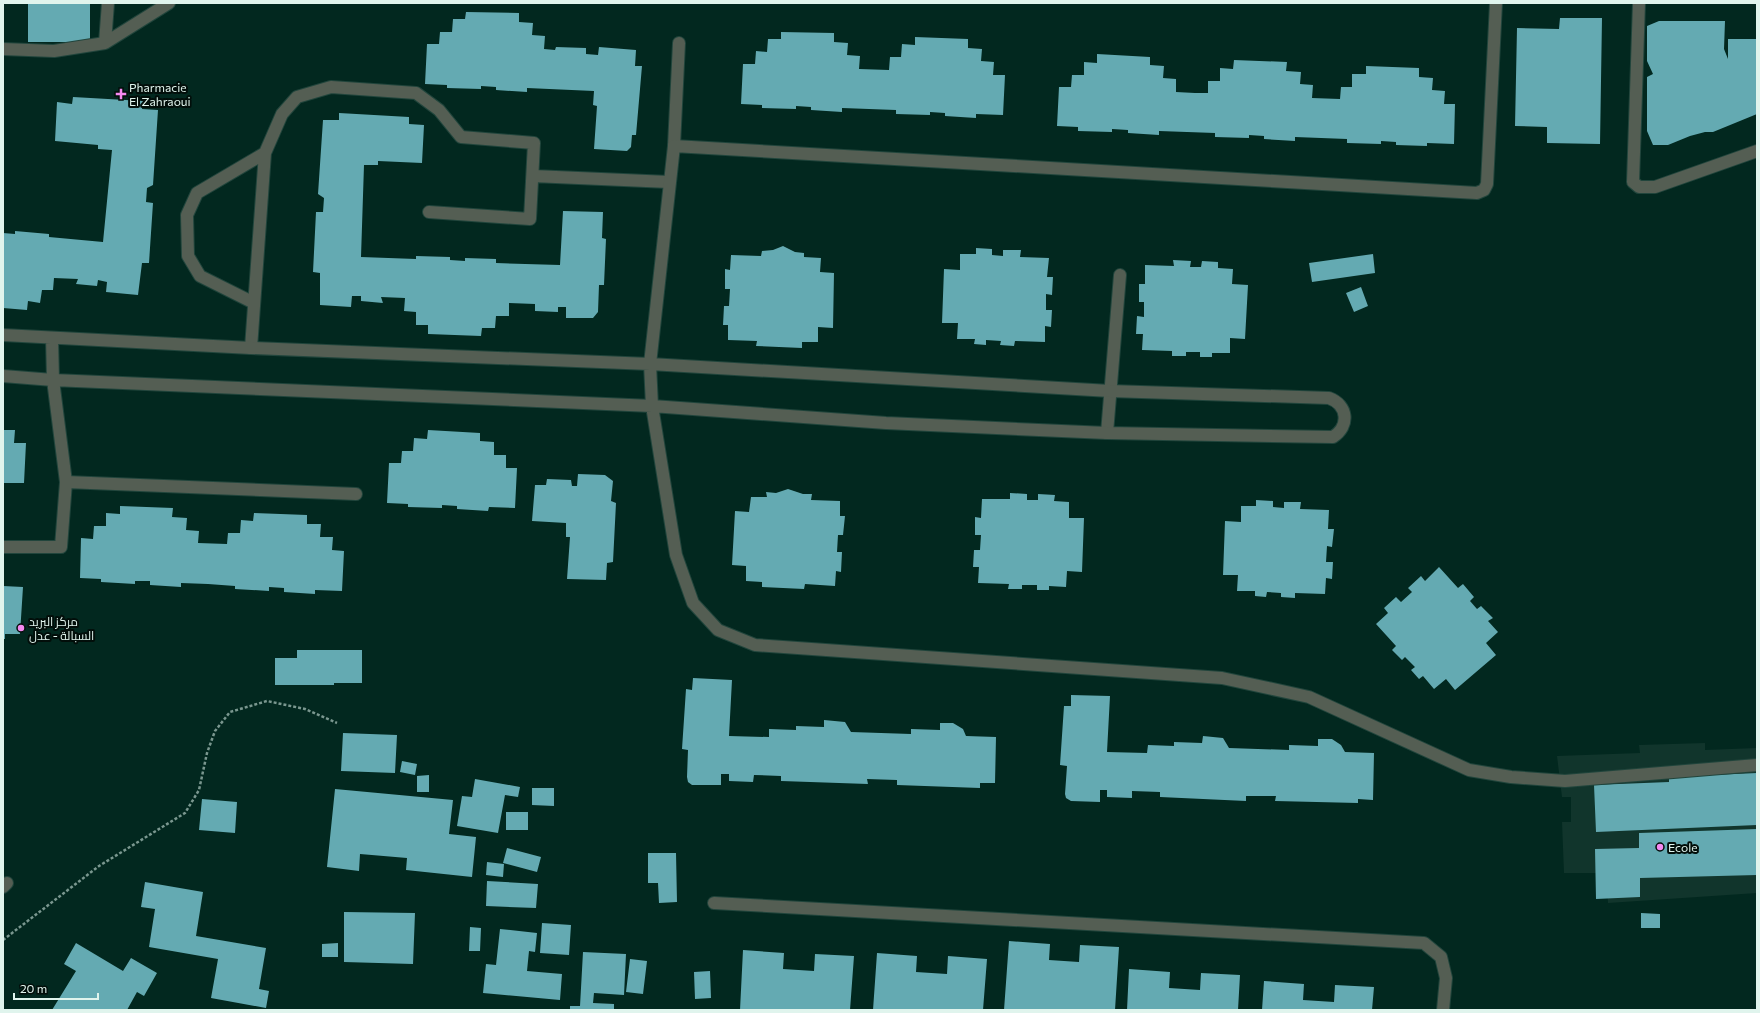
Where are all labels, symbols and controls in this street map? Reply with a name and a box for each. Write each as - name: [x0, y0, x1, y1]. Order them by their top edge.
- place label: Pharmacie El Zahraoui: [129, 80, 191, 108]
- marker: Pharmacie El Zahraoui: [116, 89, 126, 99]
- place label: مركز البريد السبالة - عدل: [29, 614, 94, 643]
- marker: مركز البريد السبالة - عدل: [16, 623, 26, 633]
- place label: Ecole: [1668, 840, 1698, 854]
- marker: Ecole: [1655, 842, 1665, 852]
- scale bar: [14, 975, 98, 1001]
- text: 20 m: [20, 981, 47, 995]

